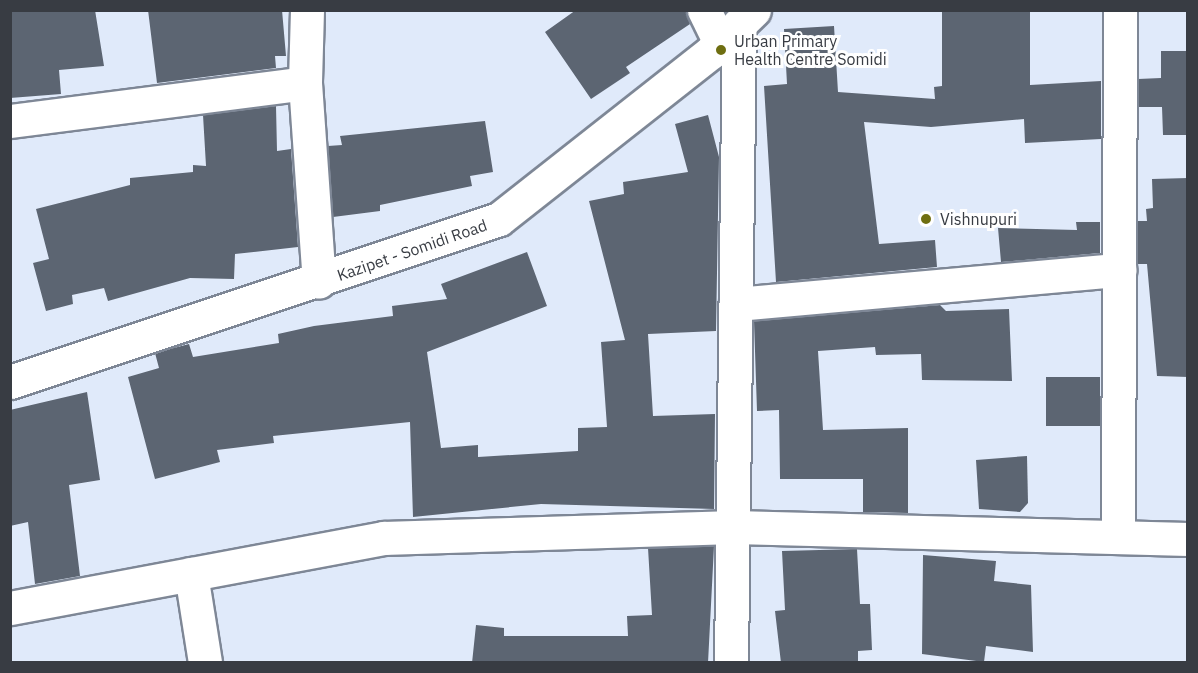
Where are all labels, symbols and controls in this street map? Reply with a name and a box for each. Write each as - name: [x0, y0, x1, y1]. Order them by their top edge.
- place label: Urban Primary Health Centre Somidi: [734, 31, 887, 69]
- marker: Urban Primary Health Centre Somidi: [712, 41, 730, 59]
- place label: Vishnupuri: [940, 209, 1017, 229]
- marker: Vishnupuri: [917, 210, 935, 228]
- street label: Kazipet - Somidi Road: [334, 215, 490, 285]

